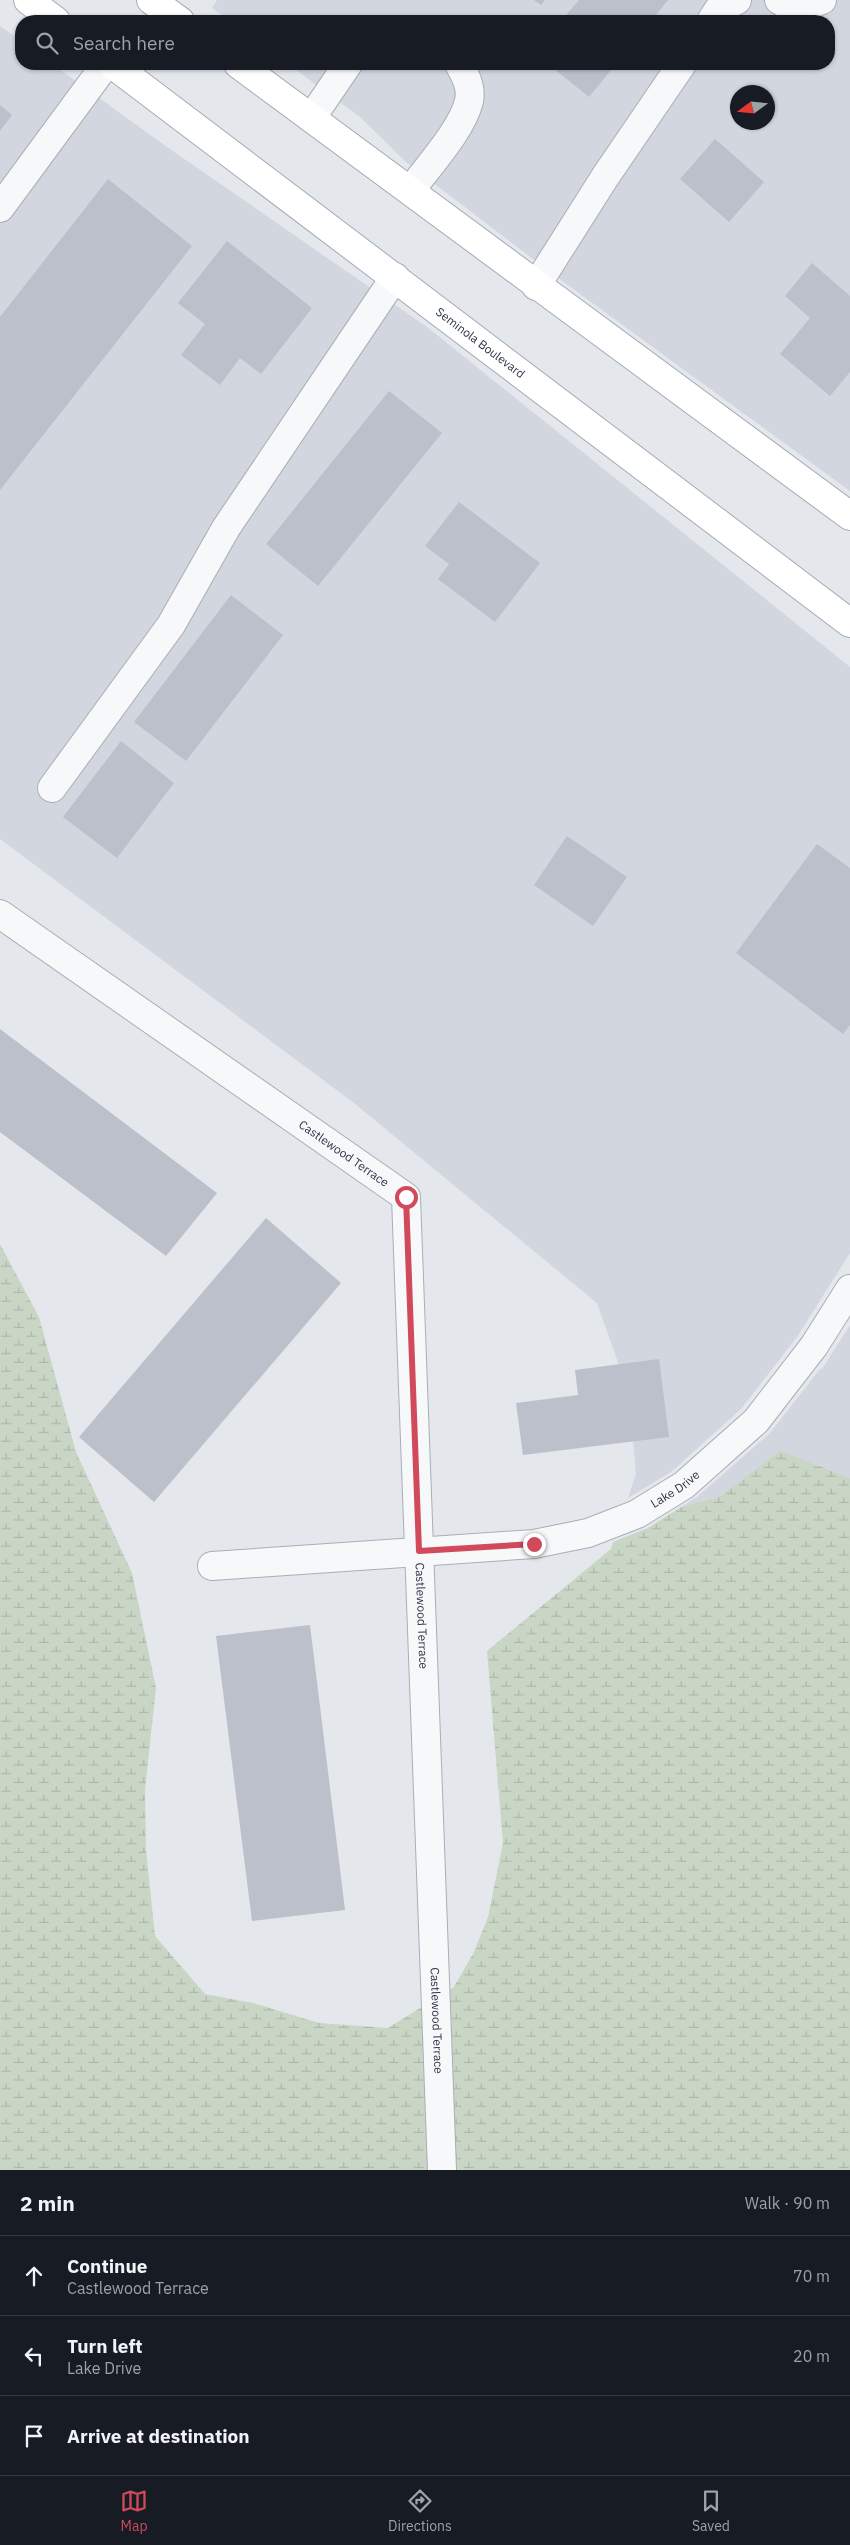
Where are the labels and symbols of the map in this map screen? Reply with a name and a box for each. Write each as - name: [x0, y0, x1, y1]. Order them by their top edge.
- north arrow: [730, 85, 775, 130]
- street label: Seminola Boulevard: [433, 304, 528, 381]
- street label: Castlewood Terrace: [296, 1117, 392, 1190]
- route start: [395, 1186, 418, 1209]
- street label: Lake Drive: [648, 1467, 703, 1511]
- route end: [523, 1533, 546, 1556]
- street label: Castlewood Terrace: [413, 1562, 431, 1670]
- street label: Castlewood Terrace: [428, 1967, 446, 2074]

